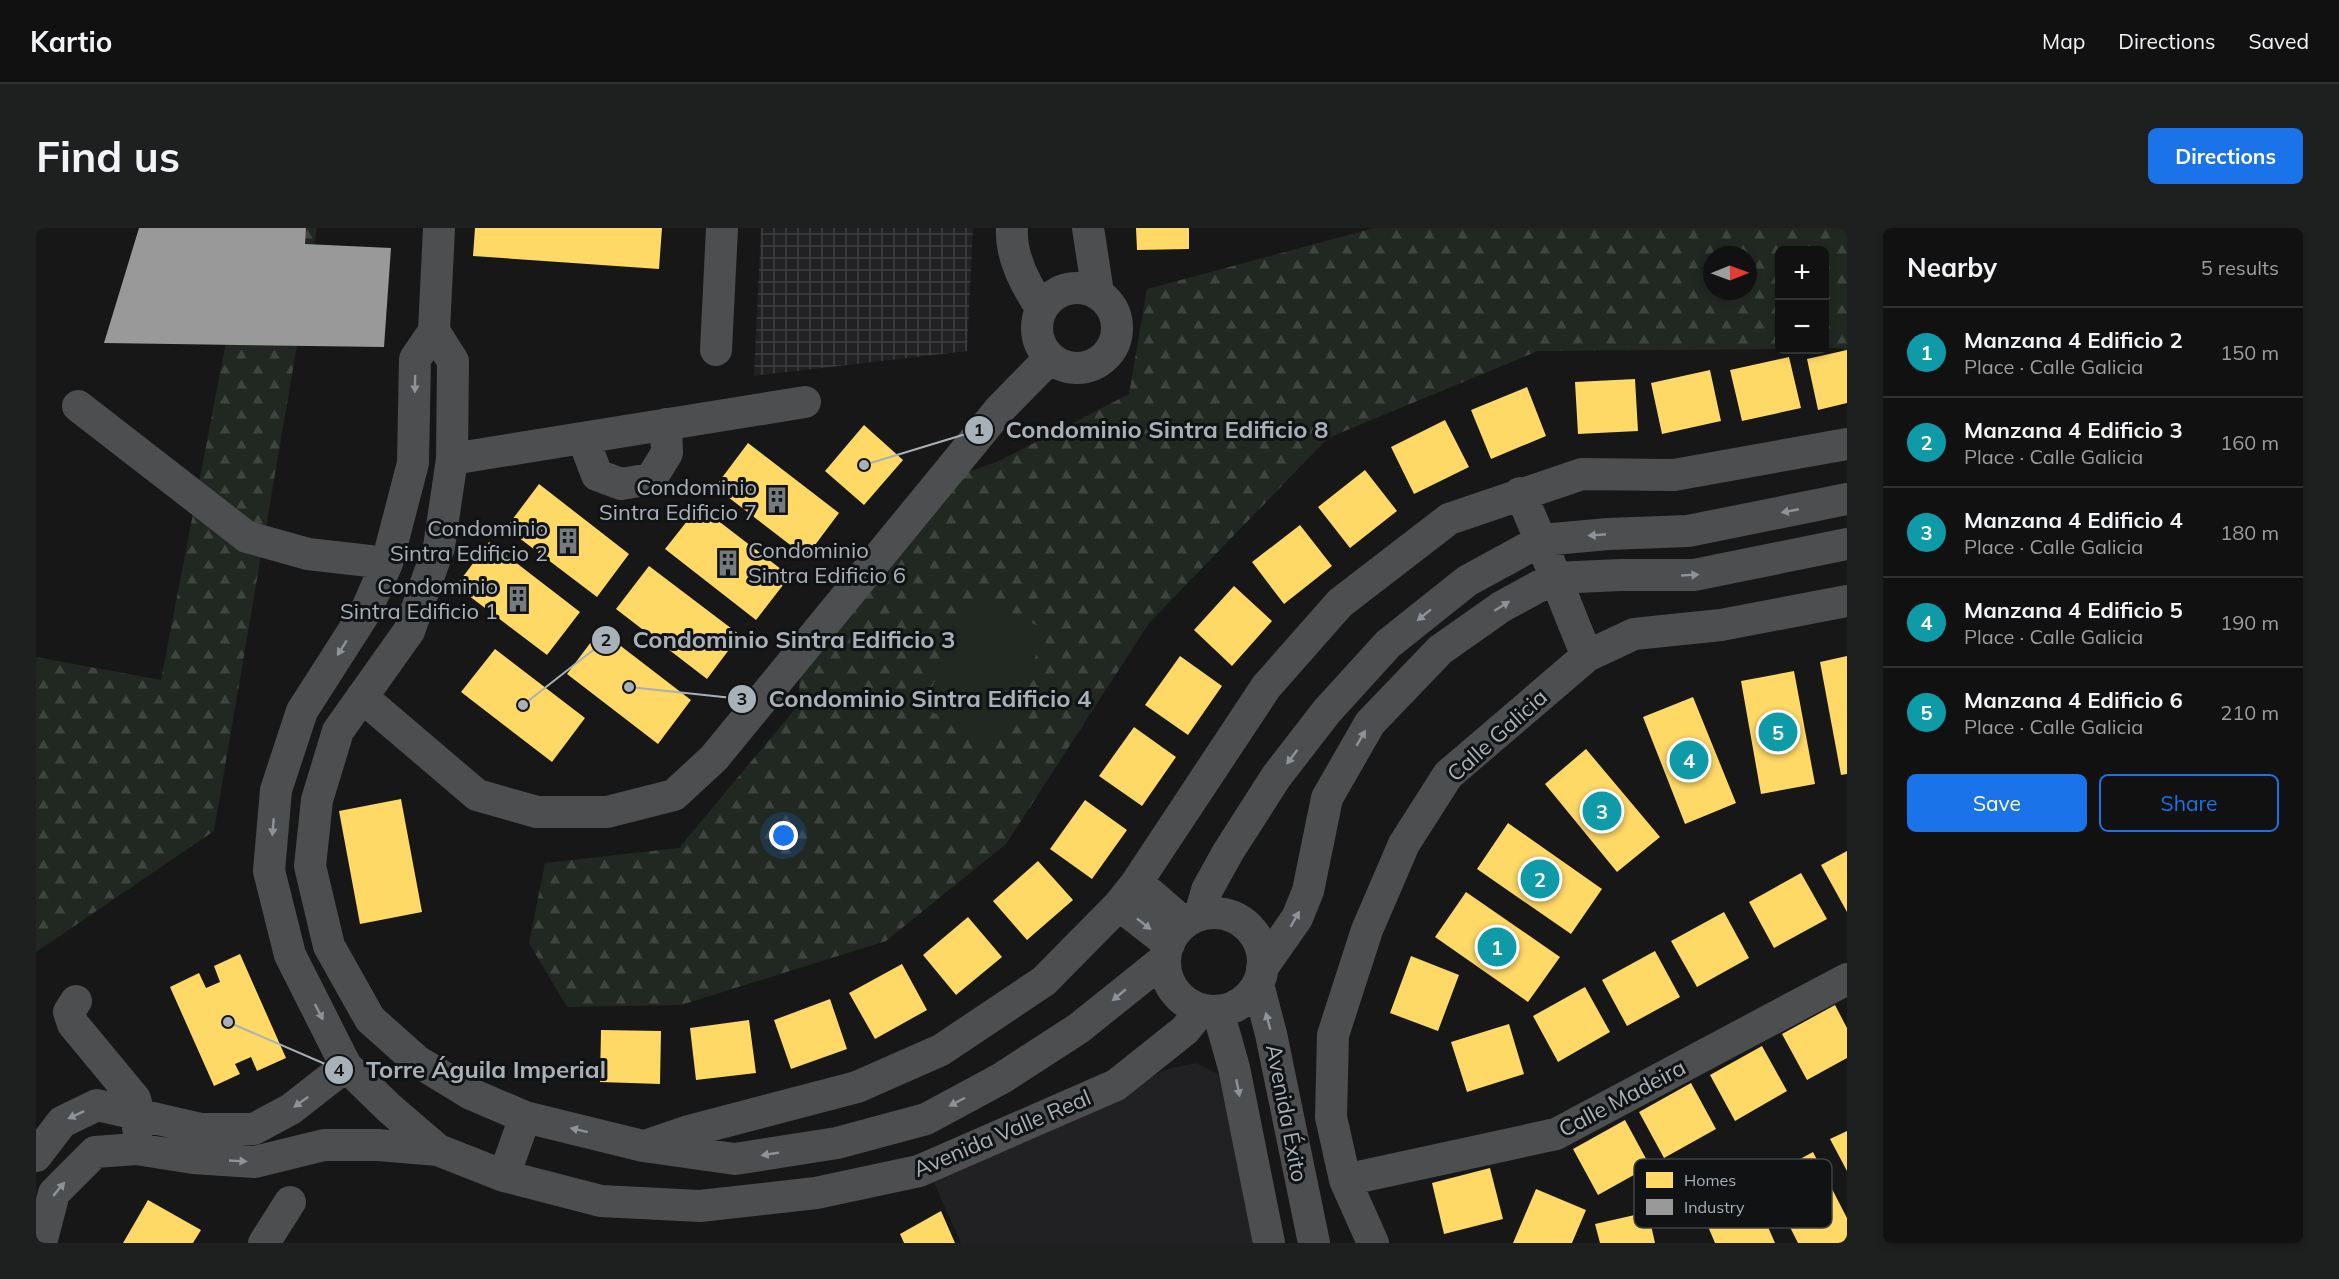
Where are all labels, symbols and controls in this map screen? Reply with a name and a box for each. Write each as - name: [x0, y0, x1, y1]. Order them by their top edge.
- text: Kartio: [30, 24, 112, 59]
- text: Map: [2042, 28, 2085, 54]
- text: Directions: [2118, 28, 2215, 54]
- text: Saved: [2248, 28, 2309, 54]
- button: Directions: [2148, 128, 2303, 184]
- text: Find us: [36, 130, 180, 183]
- north arrow: [1703, 246, 1757, 300]
- map controls: [1775, 246, 1829, 354]
- button: +: [1775, 246, 1829, 300]
- text: Nearby: [1907, 251, 1997, 284]
- text: 5 results: [2201, 255, 2279, 280]
- button: −: [1775, 300, 1829, 354]
- text: Manzana 4 Edificio 2: [1964, 326, 2183, 354]
- text: 1: [1921, 340, 1933, 365]
- text: 150 m: [2220, 340, 2279, 365]
- text: Place · Calle Galicia: [1964, 354, 2143, 379]
- one-way arrow: [410, 374, 419, 393]
- callout: Condominio Sintra Edificio 8: [964, 409, 1341, 451]
- text: Condominio Sintra Edificio 8: [1006, 414, 1328, 444]
- text: Manzana 4 Edificio 3: [1964, 416, 2183, 444]
- text: 1: [974, 418, 984, 441]
- text: 2: [1921, 430, 1933, 455]
- text: 160 m: [2220, 430, 2279, 455]
- text: Place · Calle Galicia: [1964, 444, 2143, 469]
- place label: Condominio Sintra Edificio 7: [599, 473, 757, 526]
- building icon: Condominio Sintra Edificio 7: [762, 485, 792, 515]
- one-way arrow: [1780, 506, 1799, 516]
- text: Manzana 4 Edificio 4: [1964, 506, 2183, 534]
- place label: Condominio Sintra Edificio 2: [390, 514, 548, 567]
- text: 3: [1921, 520, 1933, 545]
- text: 180 m: [2220, 520, 2279, 545]
- building icon: Condominio Sintra Edificio 2: [553, 526, 583, 556]
- one-way arrow: [1587, 530, 1606, 540]
- text: Place · Calle Galicia: [1964, 534, 2143, 559]
- place label: Condominio Sintra Edificio 6: [748, 536, 906, 589]
- building icon: Condominio Sintra Edificio 6: [713, 548, 743, 578]
- one-way arrow: [1680, 570, 1699, 579]
- place label: Condominio Sintra Edificio 1: [340, 572, 498, 625]
- building icon: Condominio Sintra Edificio 1: [503, 584, 533, 614]
- text: Manzana 4 Edificio 5: [1964, 596, 2183, 624]
- one-way arrow: [1494, 601, 1510, 612]
- one-way arrow: [1416, 608, 1432, 621]
- text: 4: [1921, 610, 1933, 635]
- text: 190 m: [2220, 610, 2279, 635]
- callout: Condominio Sintra Edificio 3: [591, 619, 968, 661]
- text: Condominio Sintra Edificio 3: [633, 624, 955, 654]
- text: Place · Calle Galicia: [1964, 624, 2143, 649]
- text: 2: [601, 628, 611, 651]
- one-way arrow: [337, 640, 348, 656]
- callout: Condominio Sintra Edificio 4: [727, 678, 1103, 720]
- text: Condominio Sintra Edificio 4: [769, 683, 1091, 713]
- street label: Calle Galicia: [1441, 683, 1553, 787]
- text: Manzana 4 Edificio 6: [1964, 686, 2183, 714]
- text: 3: [737, 687, 747, 710]
- text: 5: [1921, 700, 1933, 725]
- text: 210 m: [2220, 700, 2279, 725]
- pin: 5: [1758, 710, 1798, 754]
- text: Place · Calle Galicia: [1964, 714, 2143, 739]
- one-way arrow: [1356, 729, 1366, 746]
- pin: 4: [1670, 738, 1708, 782]
- one-way arrow: [1285, 749, 1298, 765]
- button: Save: [1907, 774, 2087, 832]
- button: Share: [2099, 774, 2279, 832]
- pin: 3: [1582, 788, 1622, 834]
- one-way arrow: [268, 818, 278, 837]
- your location: [769, 821, 798, 850]
- pin: 2: [1520, 856, 1560, 902]
- one-way arrow: [1289, 911, 1300, 927]
- one-way arrow: [1136, 918, 1152, 931]
- pin: 1: [1478, 924, 1516, 970]
- one-way arrow: [1111, 988, 1127, 1001]
- one-way arrow: [314, 1004, 324, 1021]
- one-way arrow: [1263, 1012, 1272, 1030]
- street label: Avenida Éxito: [1260, 1042, 1314, 1184]
- callout: Torre Águila Imperial: [324, 1049, 618, 1091]
- street label: Calle Madeira: [1554, 1053, 1690, 1143]
- text: Torre Águila Imperial: [366, 1054, 606, 1084]
- text: 4: [334, 1058, 345, 1081]
- one-way arrow: [1234, 1079, 1243, 1098]
- street label: Avenida Valle Real: [909, 1083, 1095, 1183]
- one-way arrow: [293, 1096, 309, 1108]
- one-way arrow: [948, 1097, 965, 1107]
- one-way arrow: [67, 1111, 84, 1120]
- one-way arrow: [569, 1125, 588, 1135]
- one-way arrow: [761, 1149, 780, 1158]
- one-way arrow: [228, 1156, 247, 1165]
- legend: [1634, 1159, 1832, 1228]
- text: Homes: [1684, 1170, 1736, 1190]
- one-way arrow: [53, 1181, 66, 1197]
- text: Industry: [1684, 1197, 1745, 1217]

